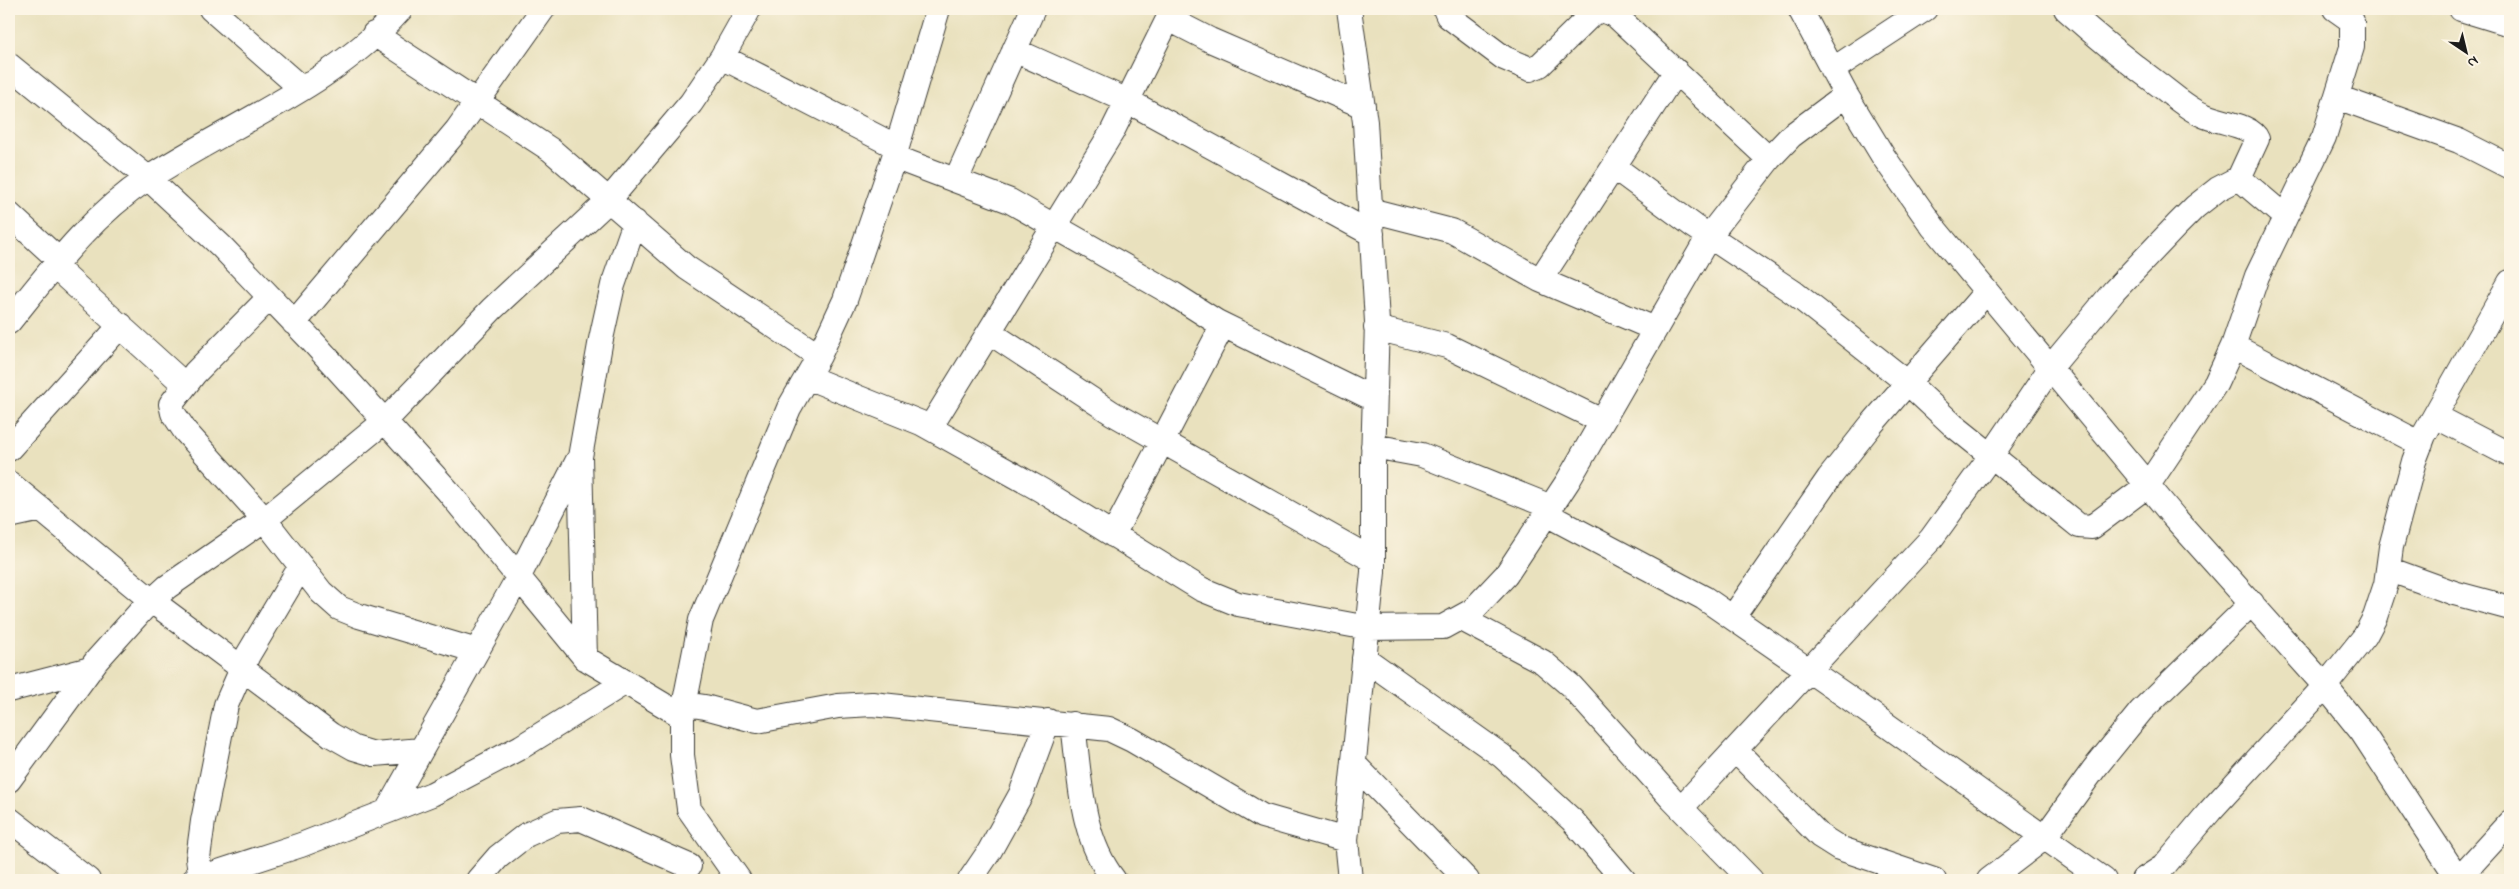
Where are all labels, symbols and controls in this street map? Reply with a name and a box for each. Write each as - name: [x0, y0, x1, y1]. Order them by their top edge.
- north arrow: [2442, 28, 2492, 78]
- text: N: [2463, 50, 2482, 73]

